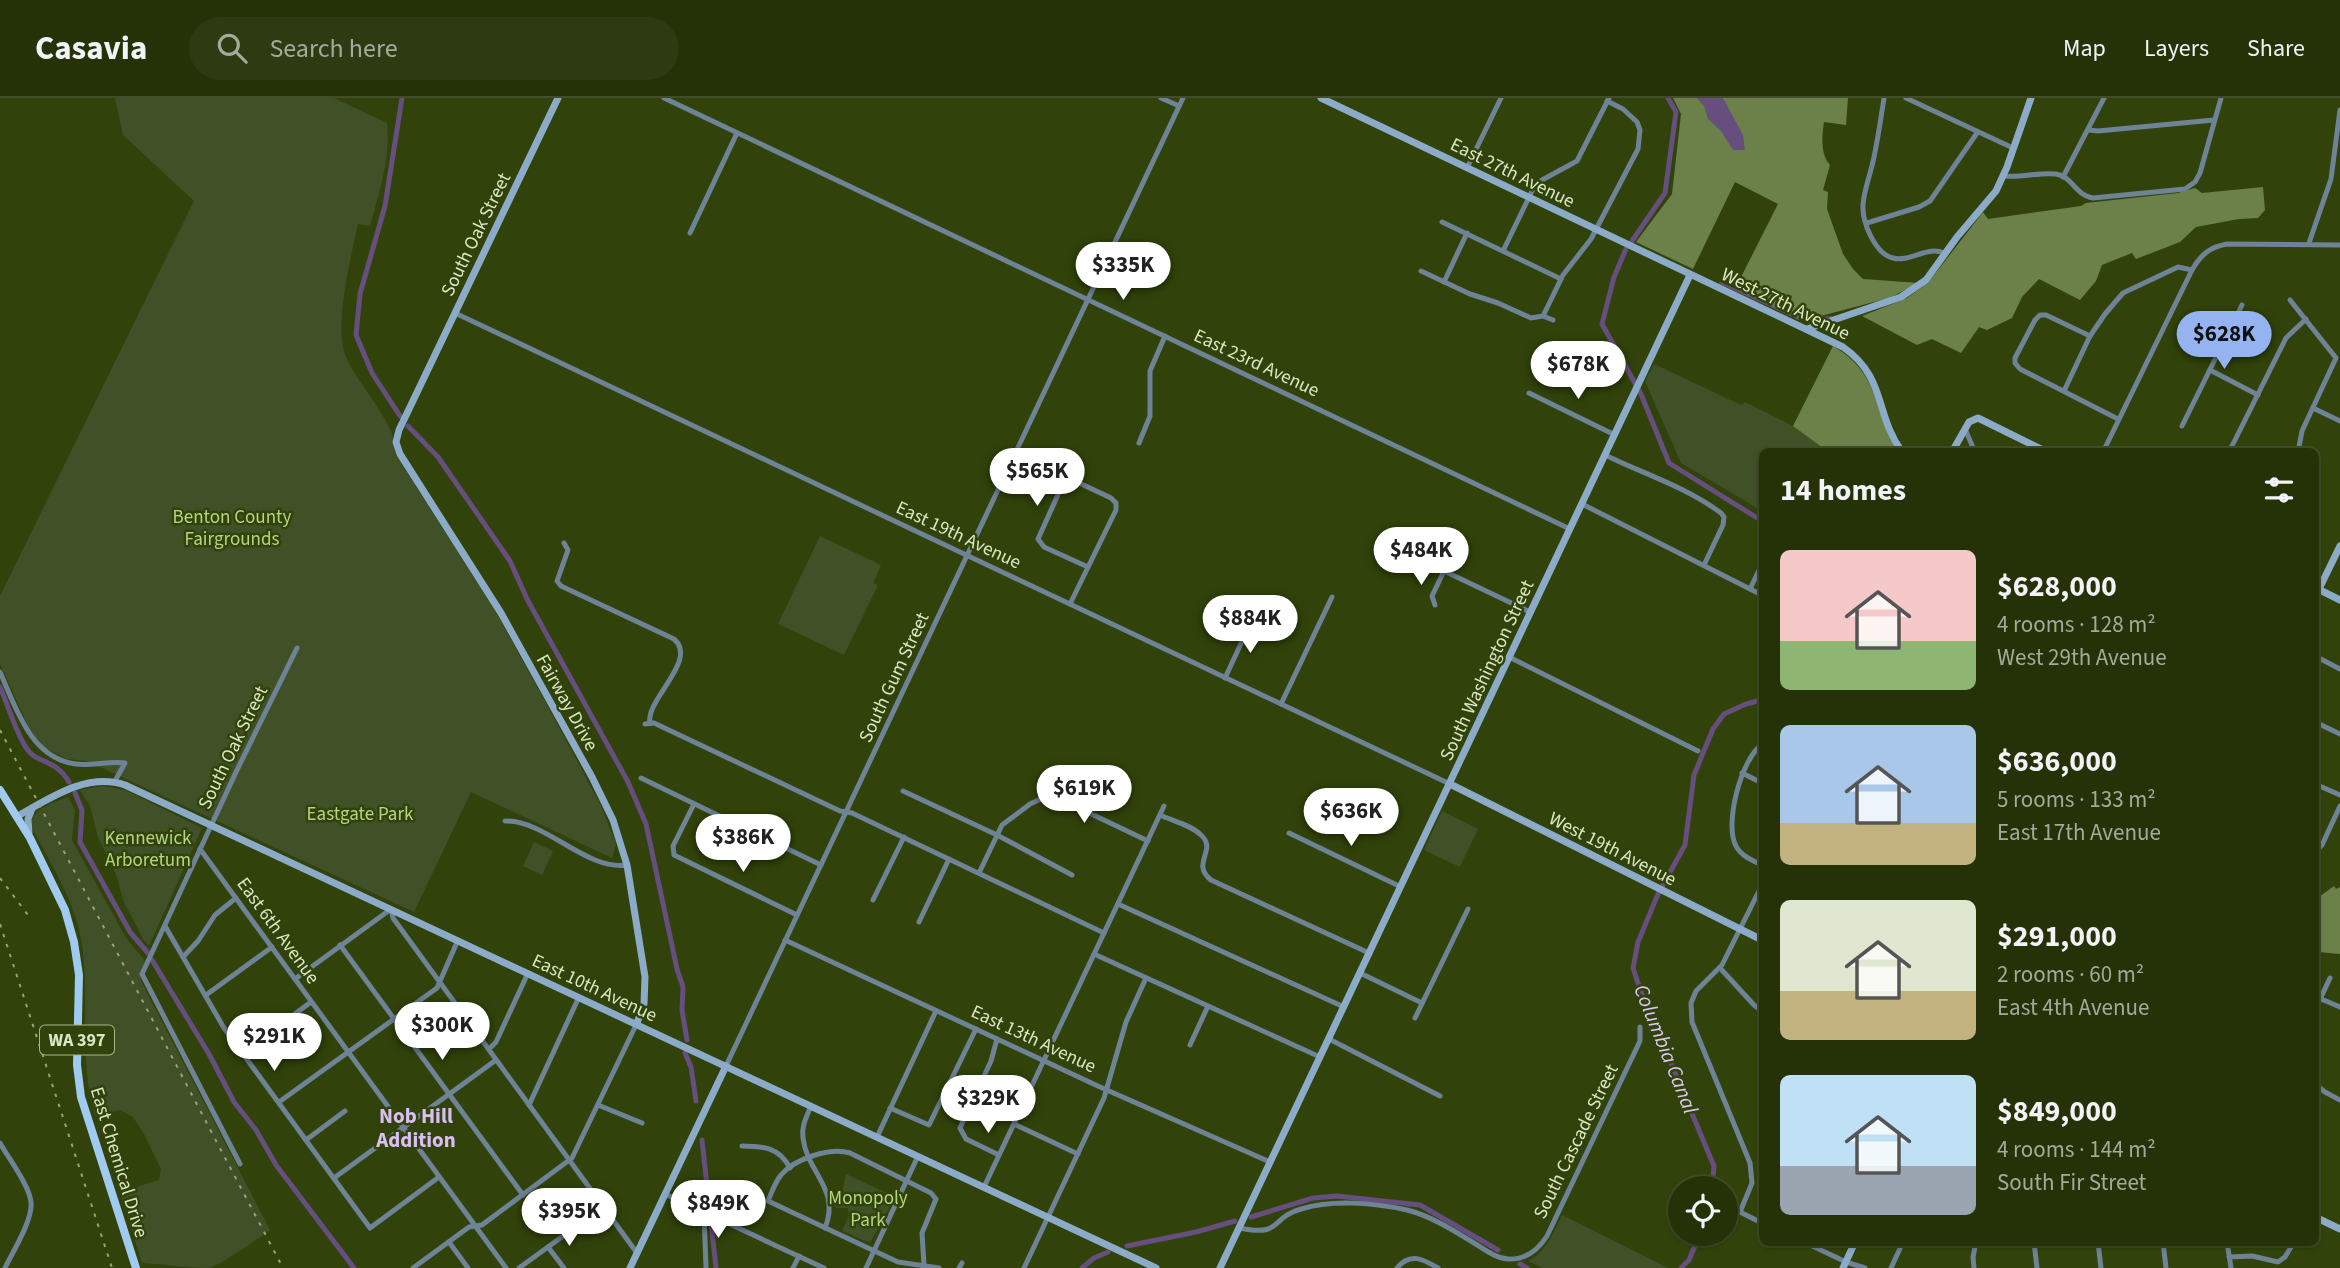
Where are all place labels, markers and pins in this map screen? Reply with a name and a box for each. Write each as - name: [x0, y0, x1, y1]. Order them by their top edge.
- pin: $335K: [1074, 242, 1172, 302]
- pin: $628K: [2175, 312, 2273, 371]
- pin: $678K: [1529, 342, 1627, 401]
- pin: $565K: [988, 448, 1086, 508]
- pin: $484K: [1372, 528, 1470, 587]
- pin: $884K: [1201, 596, 1299, 655]
- pin: $619K: [1035, 766, 1133, 825]
- pin: $636K: [1302, 788, 1400, 848]
- pin: $386K: [694, 814, 792, 874]
- pin: $300K: [393, 1002, 491, 1062]
- pin: $291K: [225, 1014, 323, 1073]
- pin: $329K: [939, 1076, 1037, 1135]
- pin: $849K: [669, 1180, 767, 1240]
- pin: $395K: [520, 1188, 618, 1248]

